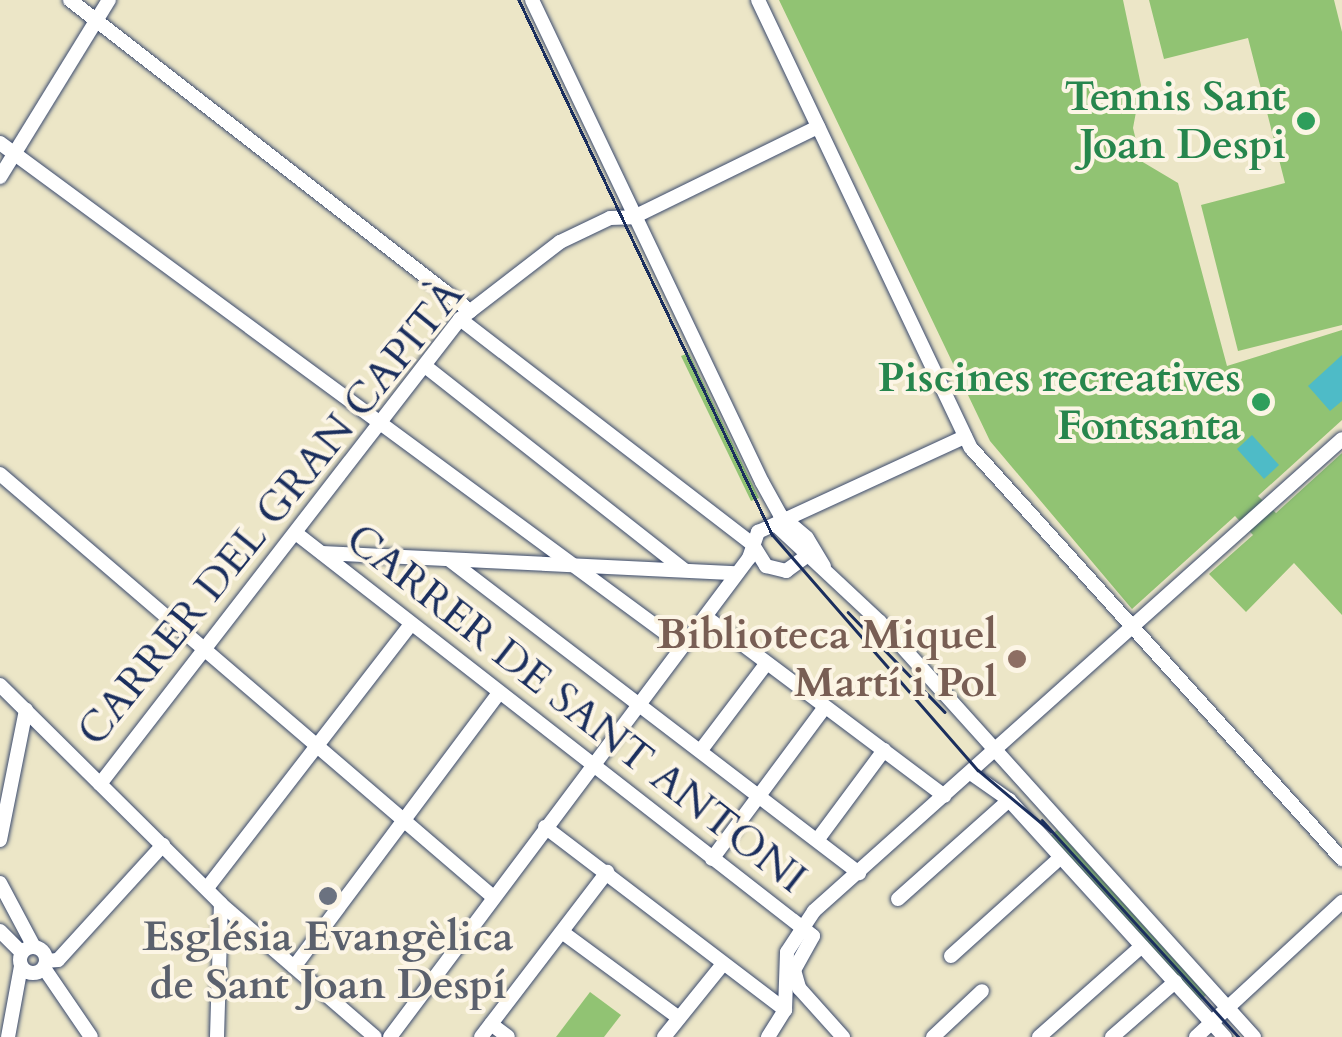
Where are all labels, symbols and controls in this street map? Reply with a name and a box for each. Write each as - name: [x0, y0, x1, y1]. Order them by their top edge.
- place label: Tennis Sant Joan Despi: [1064, 72, 1286, 170]
- marker: Tennis Sant Joan Despi: [1295, 110, 1317, 132]
- street label: CARRER DEL GRAN CAPITÀ: [68, 270, 474, 756]
- place label: Piscines recreatives Fontsanta: [878, 353, 1241, 452]
- marker: Piscines recreatives Fontsanta: [1250, 391, 1272, 413]
- street label: CARRER DE SANT ANTONI: [336, 514, 816, 904]
- place label: Biblioteca Miquel Martí i Pol: [657, 610, 997, 708]
- marker: Biblioteca Miquel Martí i Pol: [1006, 648, 1028, 670]
- marker: Església Evangèlica de Sant Joan Despí: [317, 885, 339, 907]
- place label: Església Evangèlica de Sant Joan Despí: [142, 912, 514, 1010]

